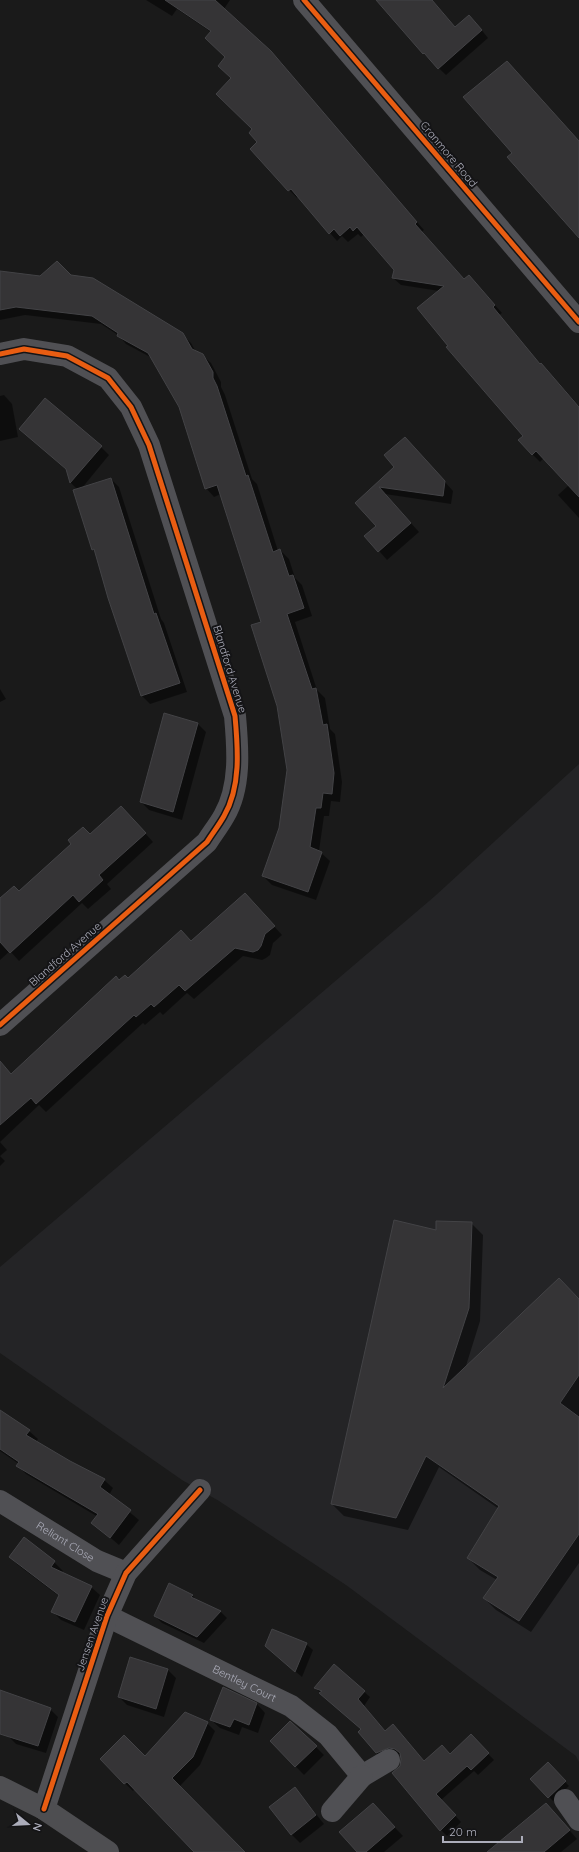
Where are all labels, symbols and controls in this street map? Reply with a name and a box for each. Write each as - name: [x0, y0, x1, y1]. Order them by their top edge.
- street label: Cranmore Road: [417, 118, 481, 190]
- street label: Blandford Avenue: [210, 624, 250, 714]
- street label: Blandford Avenue: [26, 919, 104, 989]
- street label: Reliant Close: [34, 1518, 97, 1565]
- street label: Jensen Avenue: [73, 1595, 111, 1673]
- street label: Bentley Court: [210, 1662, 279, 1705]
- north arrow: [8, 1804, 48, 1844]
- scale bar: [443, 1818, 522, 1844]
- text: N: [30, 1821, 45, 1833]
- text: 20 m: [449, 1824, 477, 1839]

